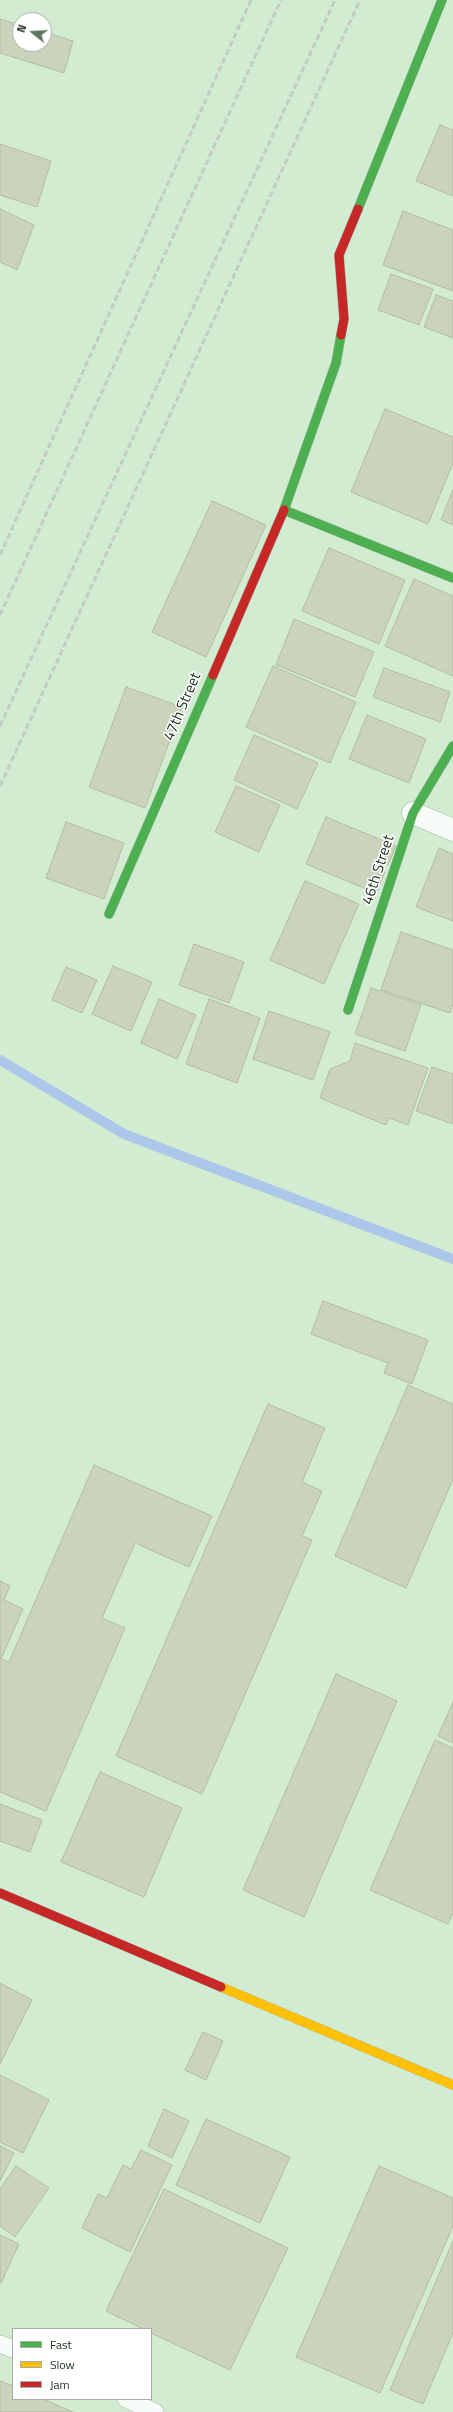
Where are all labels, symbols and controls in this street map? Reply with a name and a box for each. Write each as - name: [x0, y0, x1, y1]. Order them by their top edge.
- north arrow: [12, 12, 52, 52]
- text: N: [13, 23, 30, 35]
- street label: 47th Street: [161, 670, 205, 744]
- street label: 46th Street: [359, 833, 399, 907]
- legend: [12, 2328, 152, 2400]
- text: Fast: [50, 2335, 72, 2354]
- text: Slow: [50, 2355, 75, 2374]
- text: Jam: [50, 2375, 70, 2394]

